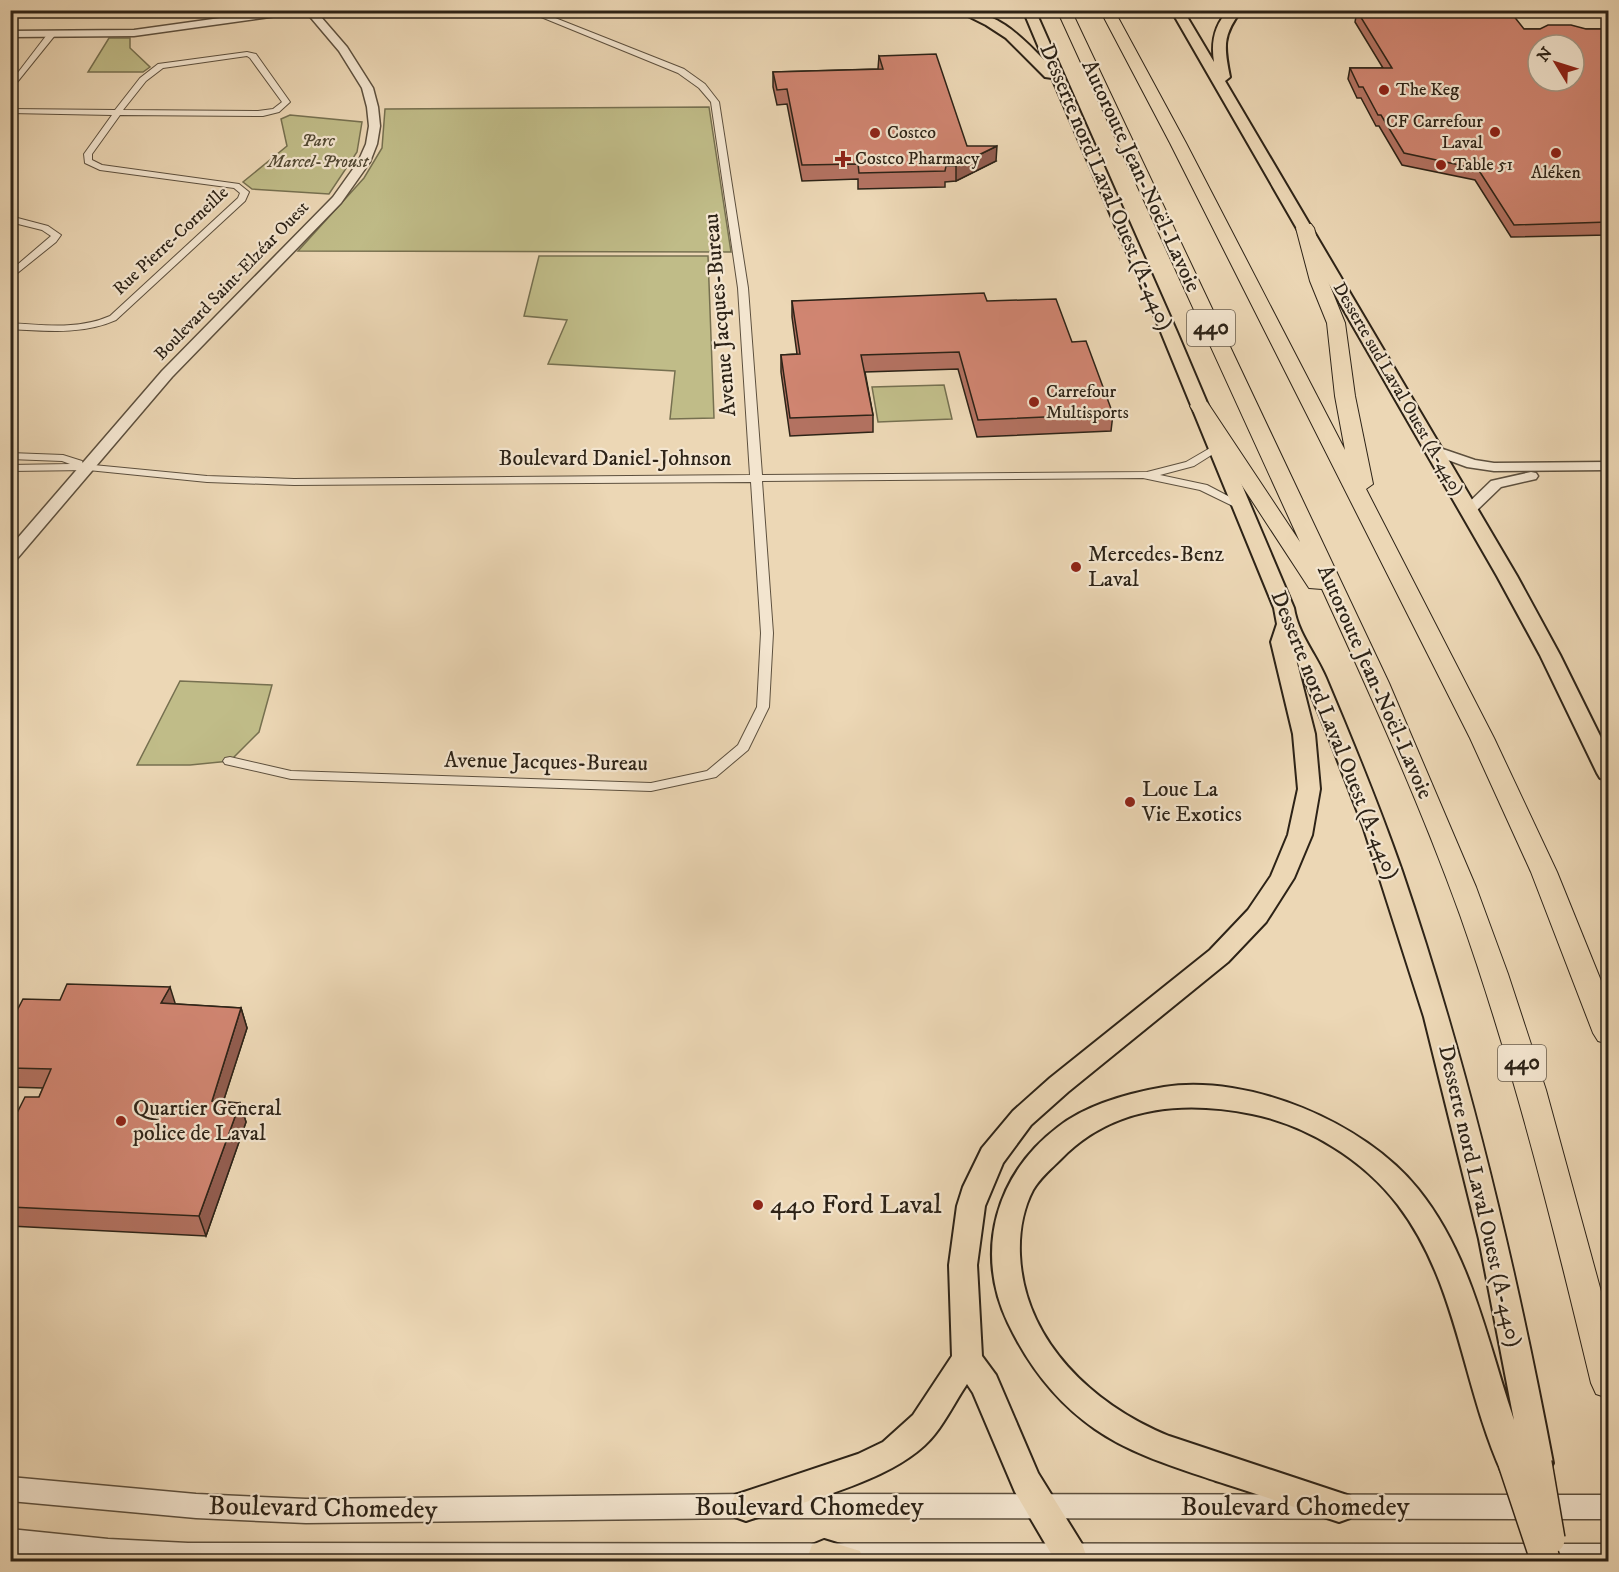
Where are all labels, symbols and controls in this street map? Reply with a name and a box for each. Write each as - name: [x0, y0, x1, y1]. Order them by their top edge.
- north arrow: [1526, 33, 1586, 93]
- street label: Desserte nord Laval Ouest (A-440): [1033, 40, 1179, 334]
- text: N: [1533, 43, 1557, 66]
- street label: Autoroute Jean-Noël-Lavoie: [1075, 56, 1207, 296]
- place label: The Keg: [1396, 79, 1459, 101]
- marker: The Keg: [1377, 83, 1391, 97]
- place label: CF Carrefour Laval: [1386, 111, 1484, 154]
- place label: Costco: [887, 122, 936, 144]
- marker: CF Carrefour Laval: [1488, 125, 1502, 139]
- marker: Costco: [868, 126, 882, 140]
- park label: Parc Marcel-Proust: [266, 130, 370, 173]
- marker: Aléken: [1549, 146, 1563, 160]
- place label: Costco Pharmacy: [855, 148, 980, 170]
- marker: Costco Pharmacy: [836, 152, 850, 166]
- place label: Table 51: [1453, 154, 1513, 176]
- marker: Table 51: [1434, 158, 1448, 172]
- place label: Aléken: [1531, 162, 1582, 184]
- street label: Rue Pierre-Corneille: [109, 182, 233, 300]
- street label: Boulevard Saint-Elzéar Ouest: [150, 197, 314, 365]
- street label: Avenue Jacques-Bureau: [698, 212, 742, 418]
- street label: Desserte sud Laval Ouest (A-440): [1328, 278, 1468, 500]
- road number: 440: [1187, 310, 1235, 346]
- place label: Carrefour Multisports: [1046, 381, 1129, 424]
- marker: Carrefour Multisports: [1027, 395, 1041, 409]
- street label: Boulevard Daniel-Johnson: [499, 445, 732, 472]
- place label: Mercedes-Benz Laval: [1088, 541, 1224, 593]
- marker: Mercedes-Benz Laval: [1069, 560, 1083, 574]
- street label: Autoroute Jean-Noël-Lavoie: [1311, 561, 1439, 803]
- street label: Desserte nord Laval Ouest (A-440): [1265, 587, 1405, 883]
- street label: Avenue Jacques-Bureau: [444, 747, 648, 777]
- place label: Loue La Vie Exotics: [1141, 776, 1242, 828]
- marker: Loue La Vie Exotics: [1123, 795, 1137, 809]
- street label: Desserte nord Laval Ouest (A-440): [1432, 1042, 1528, 1350]
- road number: 440: [1498, 1045, 1546, 1081]
- place label: Quartier General police de Laval: [132, 1095, 282, 1147]
- marker: Quartier General police de Laval: [114, 1114, 128, 1128]
- place label: 440 Ford Laval: [770, 1188, 942, 1222]
- marker: 440 Ford Laval: [751, 1198, 765, 1212]
- street label: Boulevard Chomedey: [208, 1489, 438, 1527]
- street label: Boulevard Chomedey: [694, 1490, 924, 1524]
- street label: Boulevard Chomedey: [1180, 1490, 1410, 1524]

